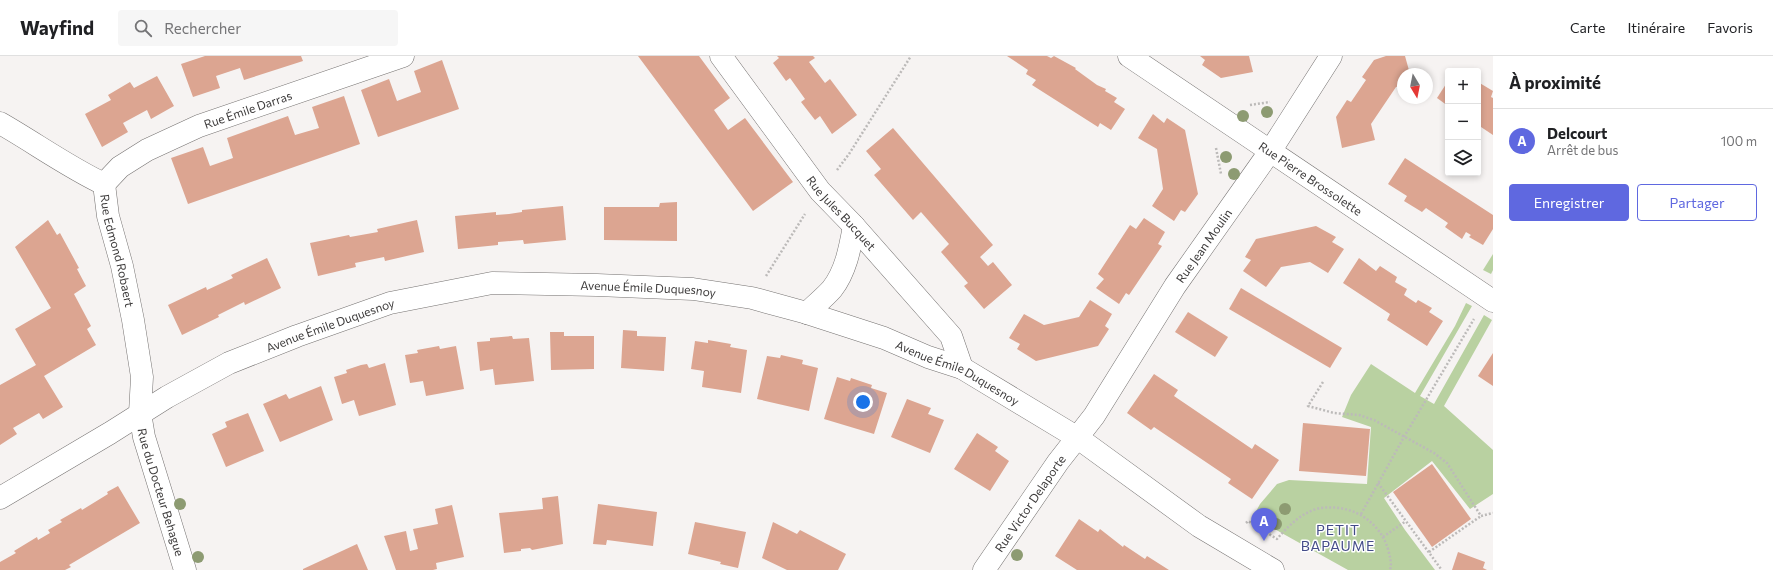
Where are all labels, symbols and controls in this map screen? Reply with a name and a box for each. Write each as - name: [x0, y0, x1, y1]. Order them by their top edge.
- search box: [118, 10, 398, 46]
- text: Wayfind: [20, 16, 94, 39]
- icon: search: [132, 17, 154, 39]
- text: Rechercher: [164, 19, 241, 37]
- text: Carte: [1570, 19, 1605, 36]
- text: Itinéraire: [1627, 19, 1685, 36]
- text: Favoris: [1707, 19, 1753, 36]
- north arrow: [1397, 68, 1433, 104]
- map controls: [1445, 68, 1481, 176]
- button: +: [1445, 68, 1481, 104]
- text: À proximité: [1509, 72, 1601, 93]
- street label: Rue Émile Darras: [202, 88, 294, 131]
- button: −: [1445, 104, 1481, 140]
- text: Delcourt: [1547, 124, 1607, 142]
- text: A: [1517, 133, 1527, 149]
- text: 100 m: [1721, 133, 1757, 149]
- street label: Rue Pierre Brossolette: [1256, 139, 1365, 218]
- button: layers: [1445, 140, 1481, 176]
- text: Arrêt de bus: [1547, 142, 1618, 158]
- street label: Rue Jules Bucquet: [804, 173, 879, 253]
- button: Enregistrer: [1509, 184, 1629, 221]
- button: Partager: [1637, 184, 1757, 221]
- street label: Rue Edmond Robaert: [98, 193, 137, 308]
- street label: Rue Jean Moulin: [1173, 206, 1234, 285]
- street label: Avenue Émile Duquesnoy: [580, 278, 717, 299]
- street label: Avenue Émile Duquesnoy: [264, 295, 396, 355]
- street label: Avenue Émile Duquesnoy: [894, 337, 1022, 408]
- your location: [853, 392, 873, 412]
- street label: Rue du Docteur Behague: [136, 427, 187, 558]
- street label: Rue Victor Delaporte: [992, 452, 1068, 554]
- pin: A: [1251, 508, 1277, 541]
- district label: PETIT BAPAUME: [1301, 521, 1375, 554]

